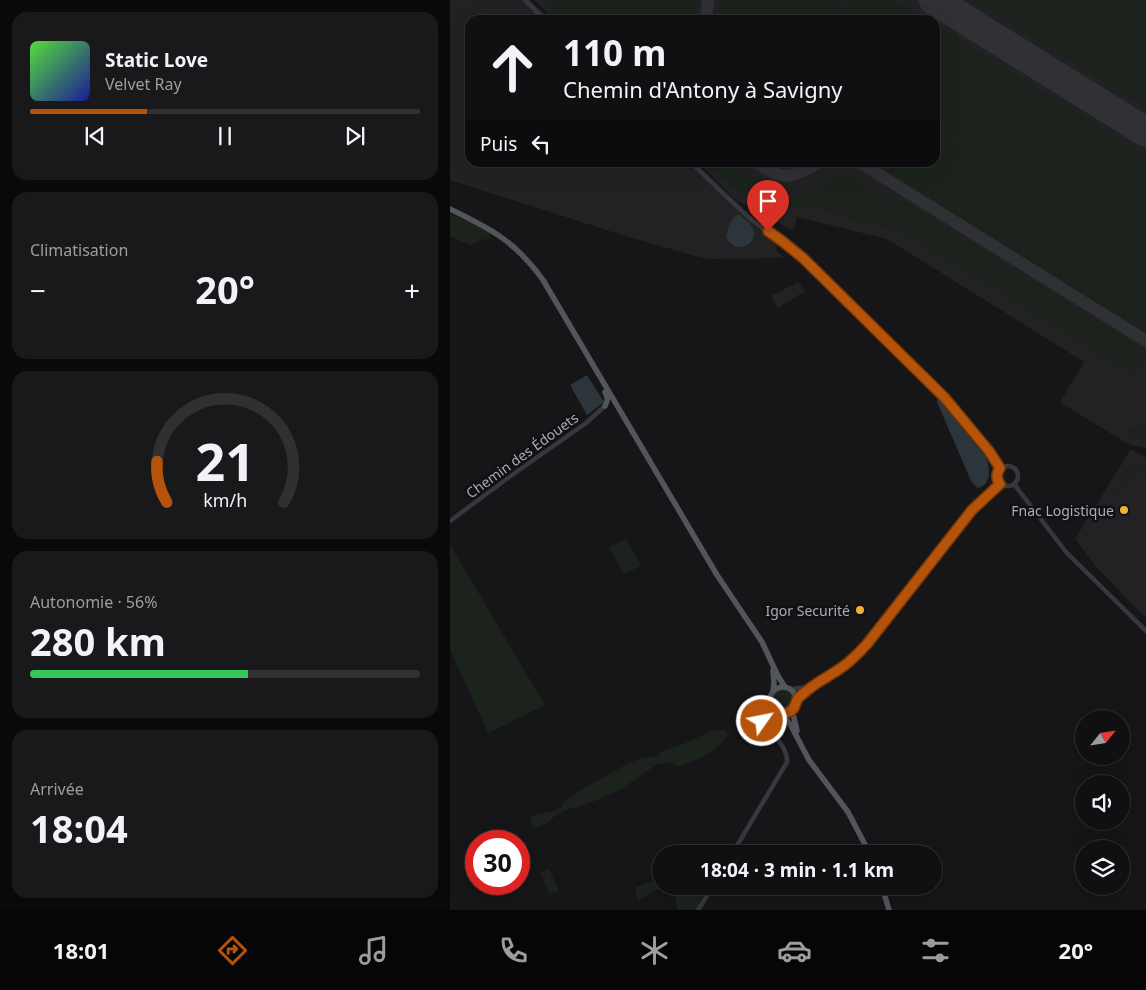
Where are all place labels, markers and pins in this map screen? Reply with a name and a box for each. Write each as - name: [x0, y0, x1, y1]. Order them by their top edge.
- pin: [747, 180, 789, 231]
- place label: Fnac Logistique: [1011, 501, 1114, 520]
- marker: Fnac Logistique: [1118, 504, 1130, 516]
- place label: Igor Securité: [765, 601, 850, 620]
- marker: Igor Securité: [854, 604, 866, 616]

